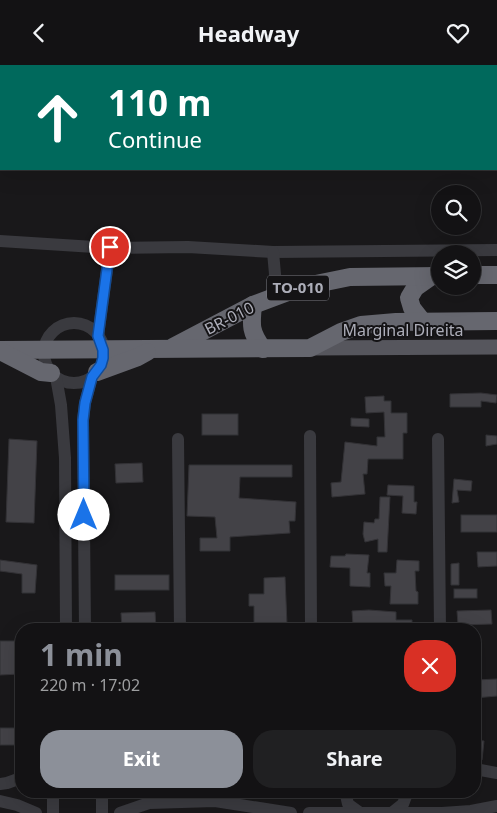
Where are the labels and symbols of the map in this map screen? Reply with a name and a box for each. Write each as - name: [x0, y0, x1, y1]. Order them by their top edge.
- pin: [89, 226, 131, 268]
- road number: TO-010: [267, 275, 329, 301]
- street label: BR-010: [200, 296, 258, 340]
- street label: Marginal Direita: [342, 319, 464, 341]
- position arrow: [57, 488, 109, 540]

